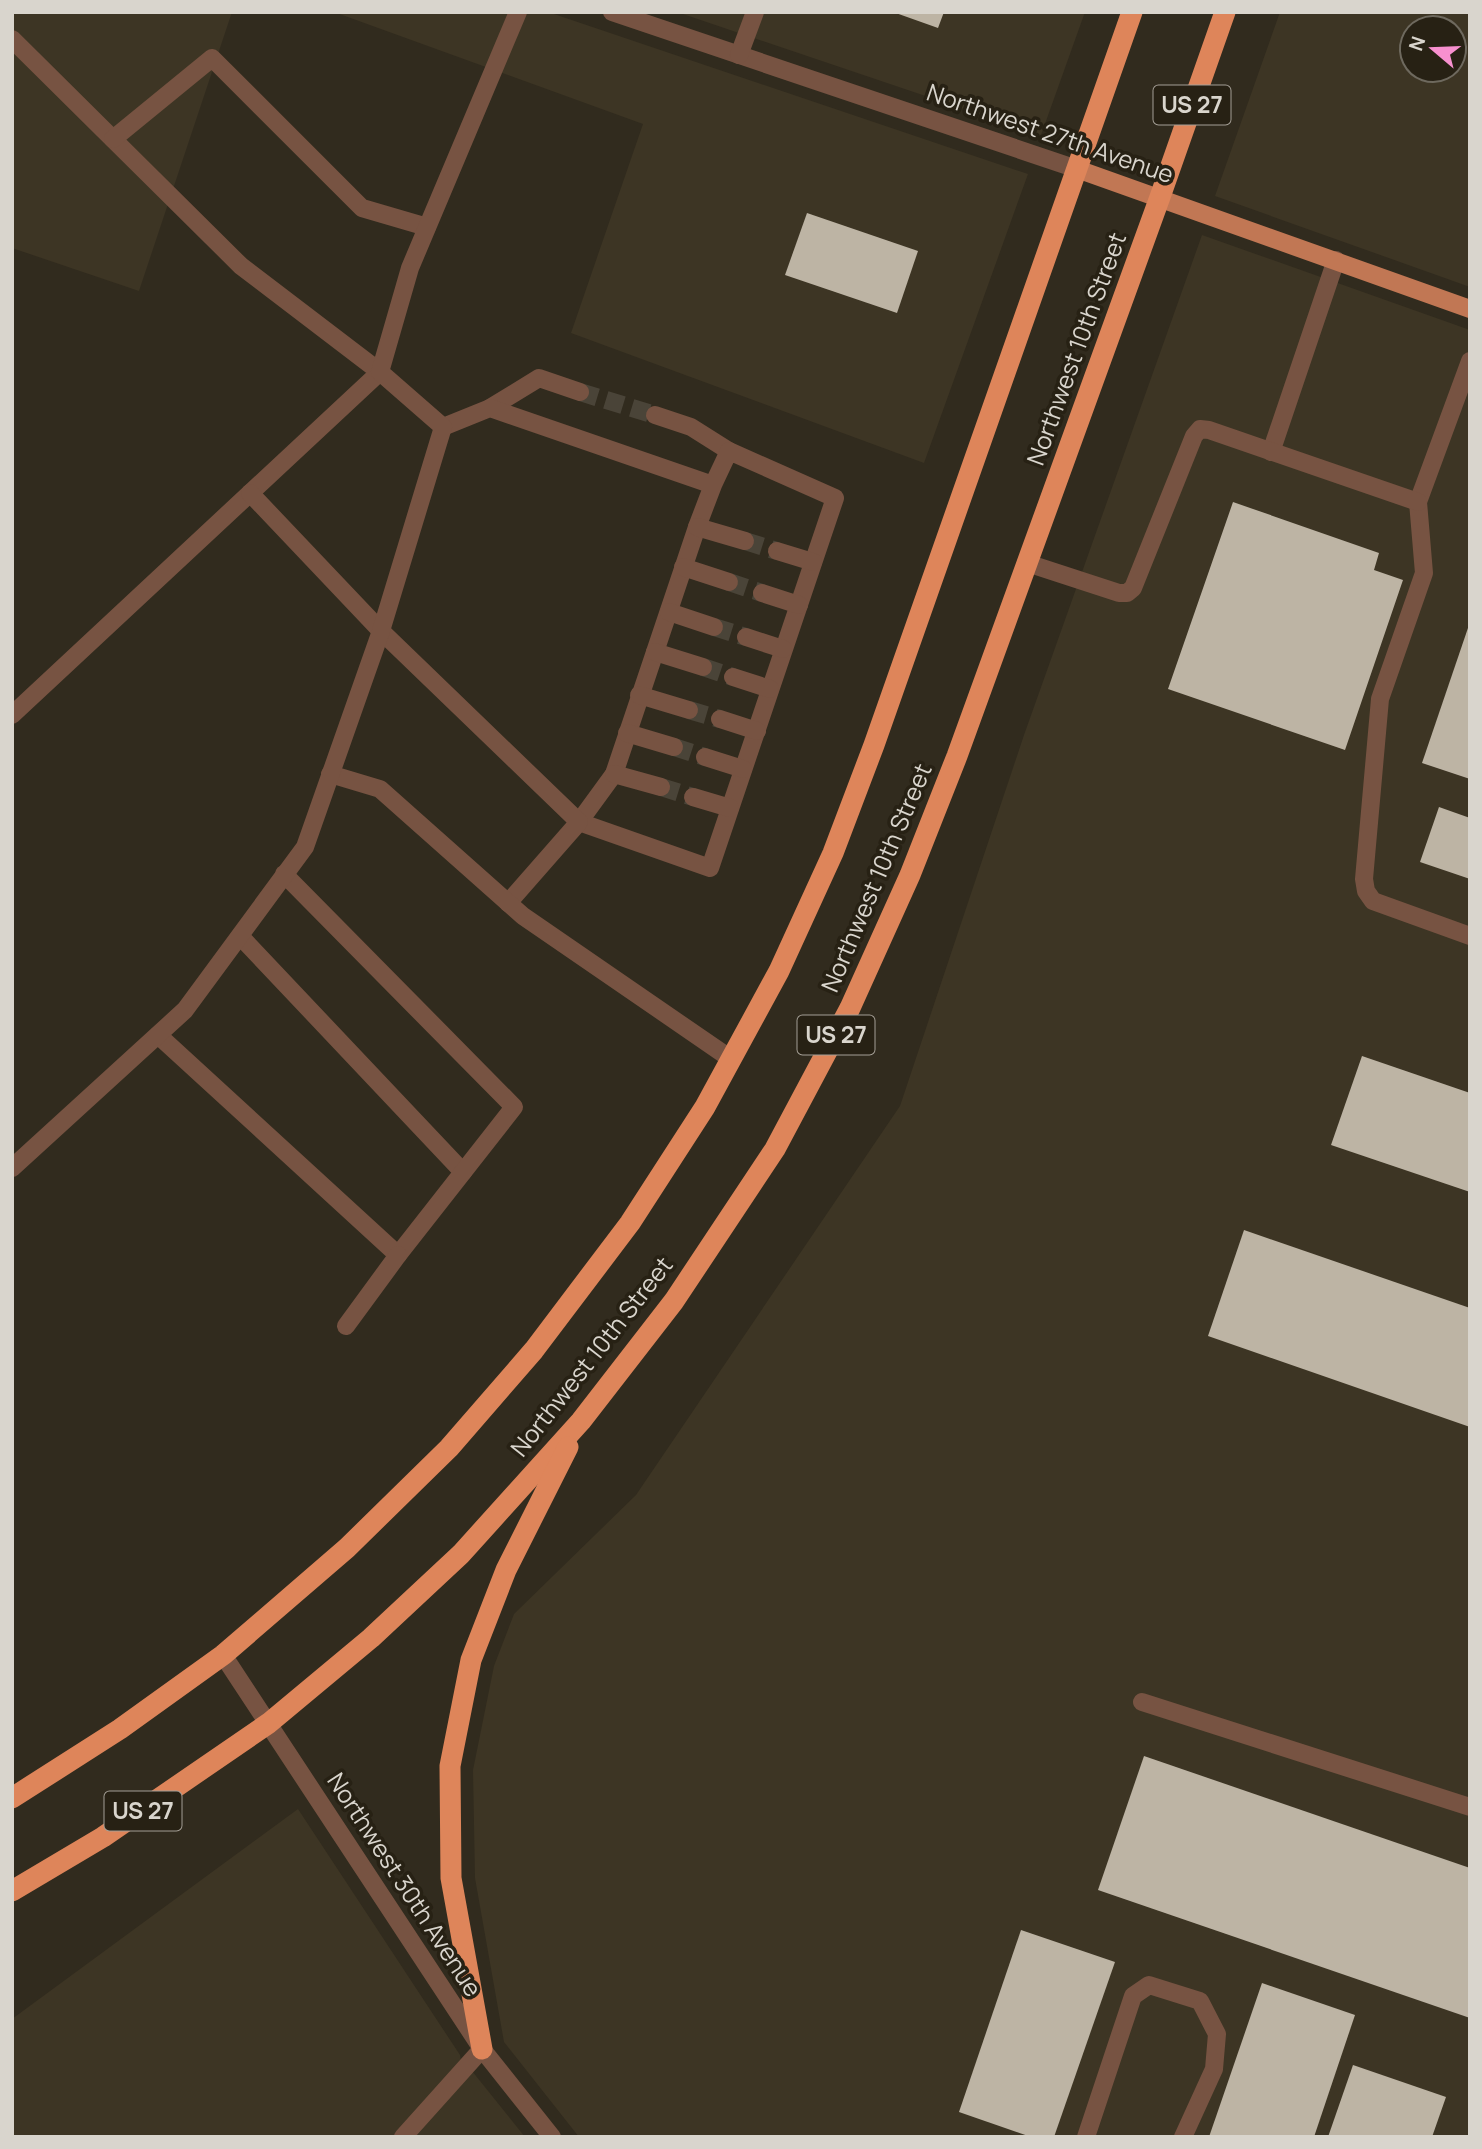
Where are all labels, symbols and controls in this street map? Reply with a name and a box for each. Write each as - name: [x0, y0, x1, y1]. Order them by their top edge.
- north arrow: [1398, 14, 1468, 84]
- text: N: [1402, 33, 1431, 54]
- street label: Northwest 27th Avenue: [923, 75, 1178, 190]
- road number: US 27: [1154, 86, 1230, 124]
- street label: Northwest 10th Street: [1018, 228, 1133, 469]
- street label: Northwest 10th Street: [813, 758, 939, 997]
- road number: US 27: [798, 1016, 874, 1054]
- street label: Northwest 10th Street: [502, 1249, 679, 1463]
- street label: Northwest 30th Avenue: [320, 1766, 490, 2003]
- road number: US 27: [104, 1792, 182, 1830]

